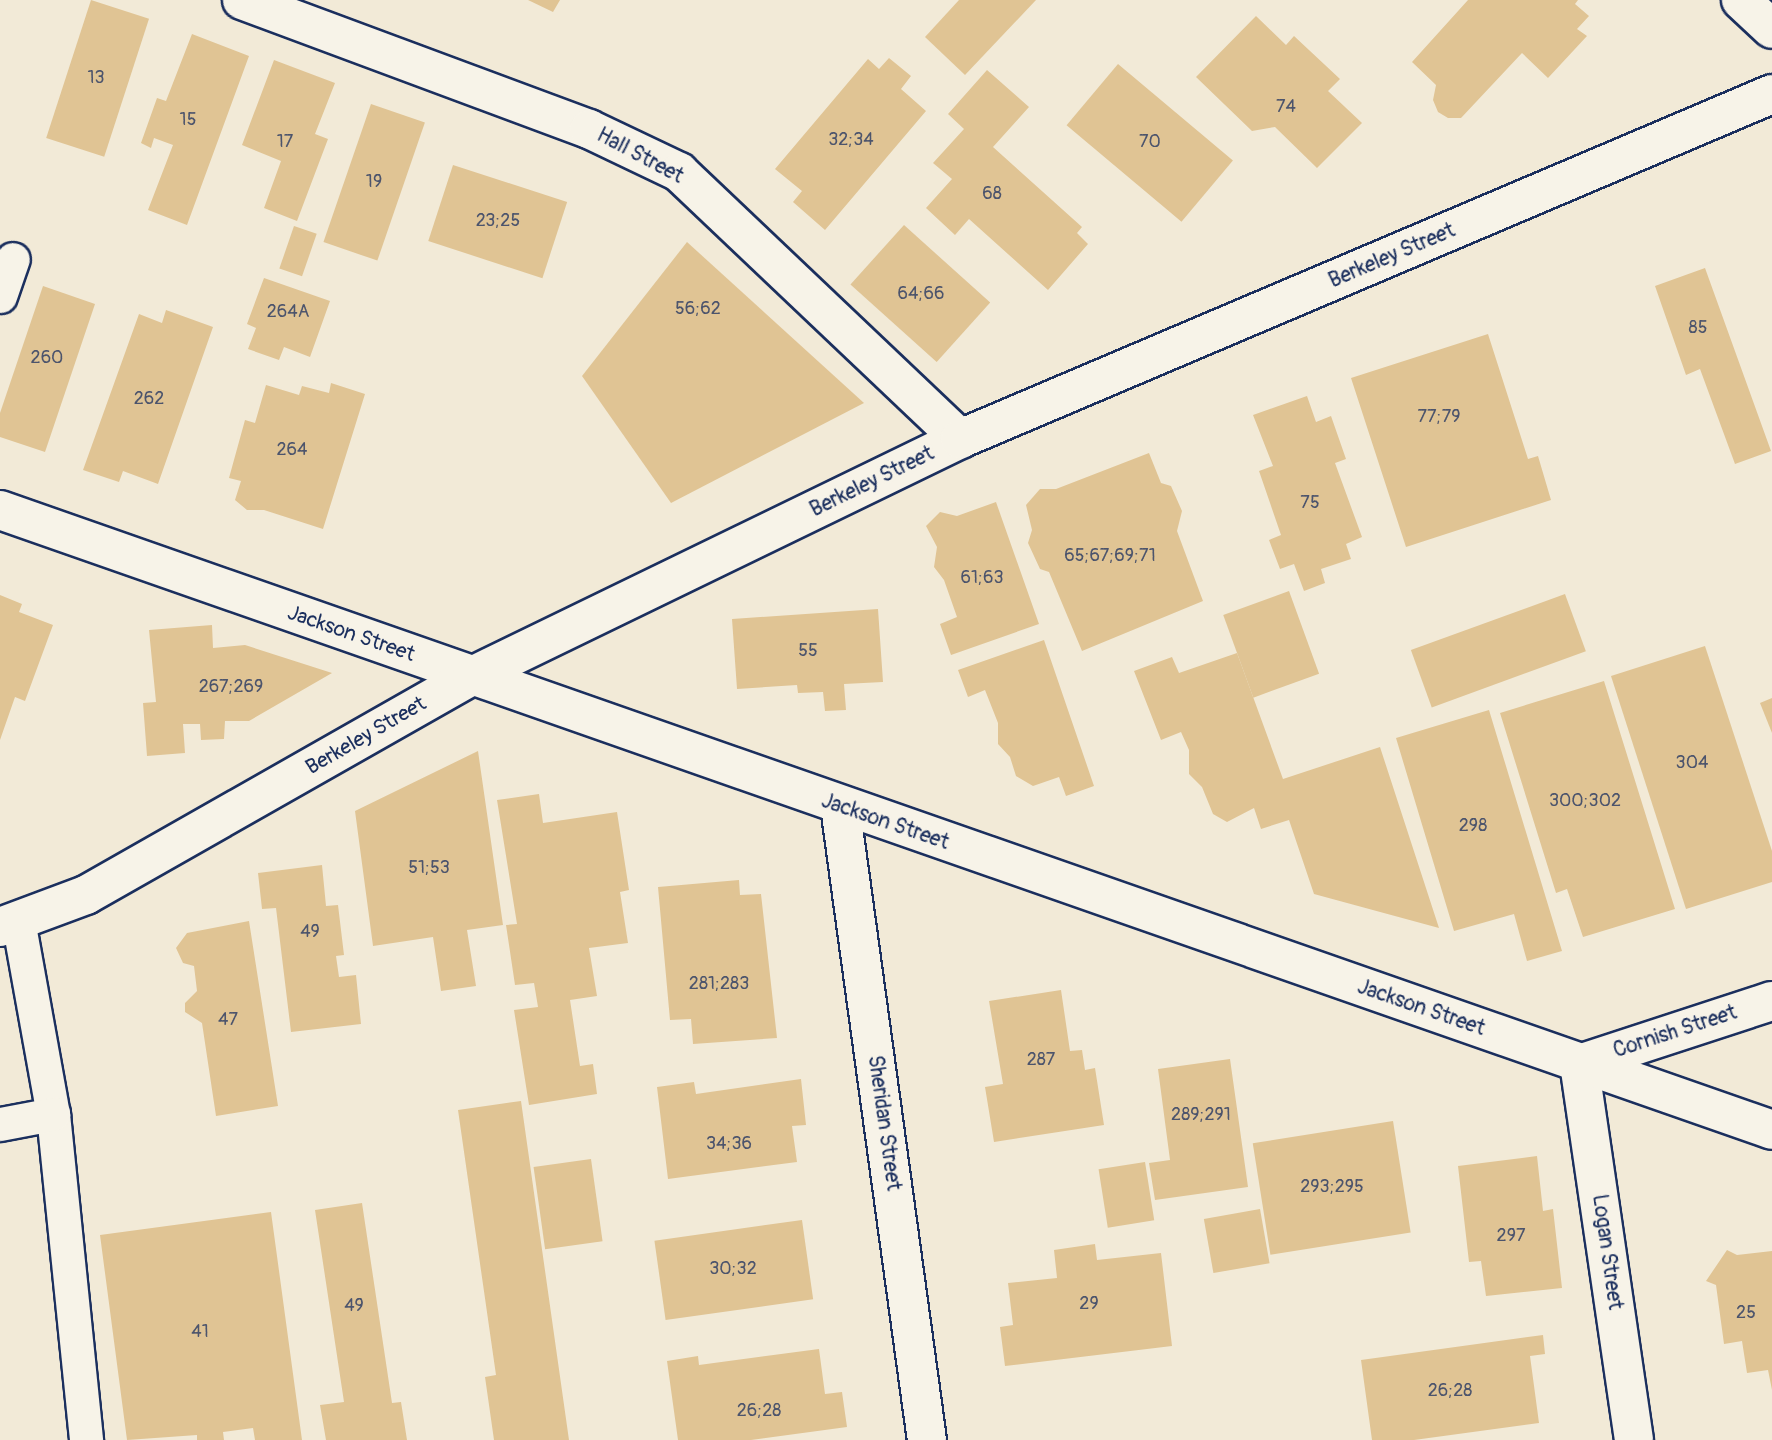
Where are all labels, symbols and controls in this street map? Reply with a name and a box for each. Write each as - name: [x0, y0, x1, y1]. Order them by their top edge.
- house number: 13: [87, 67, 105, 89]
- house number: 74: [1276, 96, 1296, 118]
- house number: 15: [180, 109, 196, 131]
- street label: Hall Street: [592, 123, 688, 189]
- house number: 32;34: [828, 129, 874, 151]
- house number: 17: [277, 131, 293, 153]
- house number: 70: [1139, 131, 1161, 153]
- house number: 19: [366, 171, 382, 193]
- house number: 68: [982, 183, 1002, 205]
- house number: 23;25: [476, 210, 520, 232]
- street label: Berkeley Street: [1325, 218, 1459, 294]
- house number: 64;66: [898, 283, 944, 305]
- house number: 56;62: [675, 298, 721, 320]
- house number: 264A: [267, 301, 309, 323]
- house number: 85: [1689, 317, 1707, 339]
- house number: 260: [31, 347, 63, 369]
- house number: 262: [134, 388, 164, 410]
- house number: 77;79: [1418, 406, 1460, 428]
- house number: 264: [277, 439, 307, 461]
- street label: Berkeley Street: [806, 441, 938, 523]
- house number: 75: [1300, 492, 1320, 514]
- house number: 65;67;69;71: [1064, 545, 1156, 567]
- house number: 61;63: [960, 567, 1004, 589]
- street label: Jackson Street: [284, 600, 418, 668]
- house number: 55: [798, 640, 818, 662]
- house number: 267;269: [199, 676, 263, 698]
- street label: Berkeley Street: [301, 691, 431, 781]
- house number: 304: [1676, 752, 1708, 774]
- street label: Jackson Street: [818, 788, 952, 856]
- house number: 300;302: [1549, 790, 1621, 812]
- house number: 298: [1459, 815, 1487, 837]
- house number: 51;53: [408, 857, 450, 879]
- house number: 49: [300, 921, 320, 943]
- house number: 281;283: [689, 973, 749, 995]
- street label: Jackson Street: [1354, 974, 1488, 1042]
- street label: Cornish Street: [1610, 1000, 1740, 1064]
- house number: 47: [218, 1009, 238, 1031]
- house number: 287: [1027, 1049, 1055, 1071]
- street label: Sheridan Street: [862, 1054, 906, 1192]
- house number: 289;291: [1171, 1104, 1231, 1126]
- house number: 34;36: [706, 1133, 752, 1155]
- house number: 293;295: [1300, 1176, 1364, 1198]
- street label: Logan Street: [1586, 1193, 1628, 1311]
- house number: 297: [1497, 1225, 1525, 1247]
- house number: 30;32: [709, 1258, 757, 1280]
- house number: 29: [1079, 1293, 1099, 1315]
- house number: 49: [344, 1295, 364, 1317]
- house number: 25: [1736, 1302, 1756, 1324]
- house number: 41: [191, 1321, 209, 1343]
- house number: 26;28: [1428, 1380, 1472, 1402]
- house number: 26;28: [737, 1400, 781, 1422]

